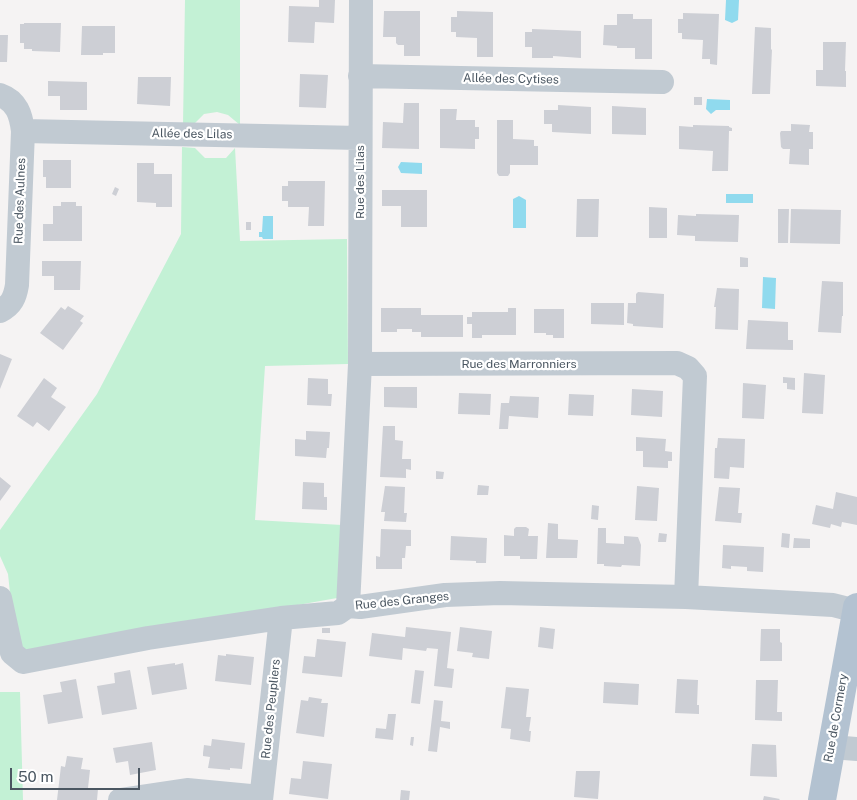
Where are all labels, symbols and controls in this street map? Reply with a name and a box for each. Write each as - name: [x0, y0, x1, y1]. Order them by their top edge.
- street label: Allée des Cytises: [463, 71, 559, 87]
- street label: Allée des Lilas: [151, 126, 233, 142]
- street label: Rue des Lilas: [353, 145, 367, 219]
- street label: Rue des Aulnes: [11, 158, 29, 244]
- street label: Rue des Marronniers: [461, 357, 577, 371]
- street label: Rue des Granges: [354, 589, 450, 613]
- street label: Rue des Peupliers: [259, 658, 283, 760]
- street label: Rue de Cormery: [821, 673, 851, 763]
- scale bar: [12, 758, 142, 790]
- text: 50 m: [18, 768, 53, 785]

